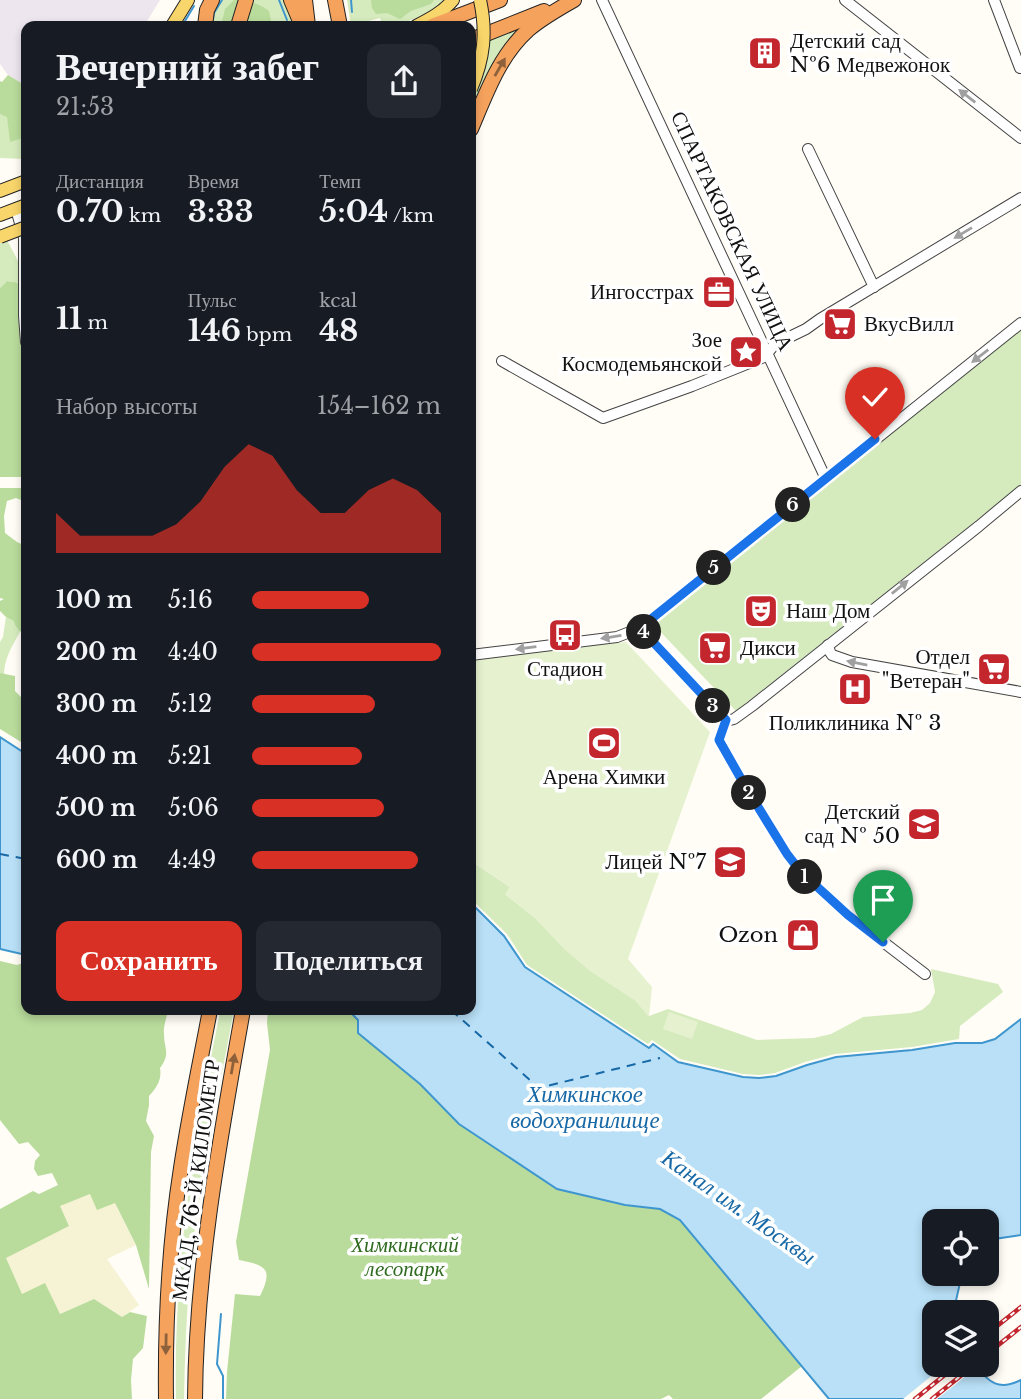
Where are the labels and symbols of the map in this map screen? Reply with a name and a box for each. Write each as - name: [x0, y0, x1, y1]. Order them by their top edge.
- place label: Детский сад №6 Медвежонок: [790, 28, 951, 78]
- building icon: Детский сад №6 Медвежонок: [746, 34, 784, 72]
- one-way arrow: [493, 58, 506, 77]
- one-way arrow: [959, 89, 977, 104]
- street label: СПАРТАКОВСКАЯ УЛИЦА: [665, 107, 799, 356]
- one-way arrow: [953, 227, 972, 240]
- office icon: Ингосстрах: [700, 273, 738, 311]
- place label: Ингосстрах: [590, 279, 694, 305]
- supermarket icon: ВкусВилл: [821, 305, 859, 343]
- place label: ВкусВилл: [864, 311, 954, 337]
- place label: Зое Космодемьянской: [562, 327, 722, 377]
- place icon: Зое Космодемьянской: [727, 333, 765, 371]
- one-way arrow: [971, 348, 989, 363]
- pin: [845, 367, 905, 439]
- pin: 6: [776, 488, 810, 522]
- pin: 5: [696, 550, 732, 586]
- one-way arrow: [892, 580, 909, 595]
- theatre icon: Наш Дом: [742, 592, 780, 630]
- place label: Наш Дом: [786, 598, 870, 624]
- pin: 4: [626, 614, 662, 650]
- bus stop icon: Стадион: [546, 616, 584, 654]
- supermarket icon: Дикси: [696, 629, 734, 667]
- one-way arrow: [600, 632, 622, 643]
- place label: Дикси: [740, 635, 796, 661]
- one-way arrow: [515, 642, 537, 653]
- place label: Отдел "Ветеран": [882, 644, 970, 694]
- supermarket icon: Отдел "Ветеран": [975, 650, 1013, 688]
- place label: Стадион: [527, 656, 603, 682]
- one-way arrow: [846, 657, 868, 668]
- hospital icon: Поликлиника № 3: [836, 670, 874, 708]
- pin: 3: [696, 688, 730, 724]
- place label: Поликлиника № 3: [769, 710, 941, 736]
- sports icon: Арена Химки: [585, 724, 623, 762]
- place label: Арена Химки: [543, 764, 665, 790]
- pin: 2: [732, 776, 766, 810]
- place label: Детский сад № 50: [804, 799, 900, 849]
- school or university icon: Детский сад № 50: [905, 805, 943, 843]
- school or university icon: Лицей №7: [711, 843, 749, 881]
- place label: Лицей №7: [605, 849, 706, 875]
- pin: 1: [788, 860, 822, 894]
- pin: [853, 870, 913, 942]
- shop icon: Ozon: [784, 916, 822, 954]
- place label: Ozon: [718, 922, 778, 948]
- one-way arrow: [228, 1053, 239, 1075]
- street label: МКАД, 76-Й КИЛОМЕТР: [166, 1058, 226, 1302]
- water label: Химкинское водохранилище: [510, 1080, 660, 1134]
- water label: Канал им. Москвы: [656, 1143, 821, 1271]
- park label: Химкинский лесопарк: [350, 1232, 459, 1282]
- one-way arrow: [160, 1333, 172, 1355]

